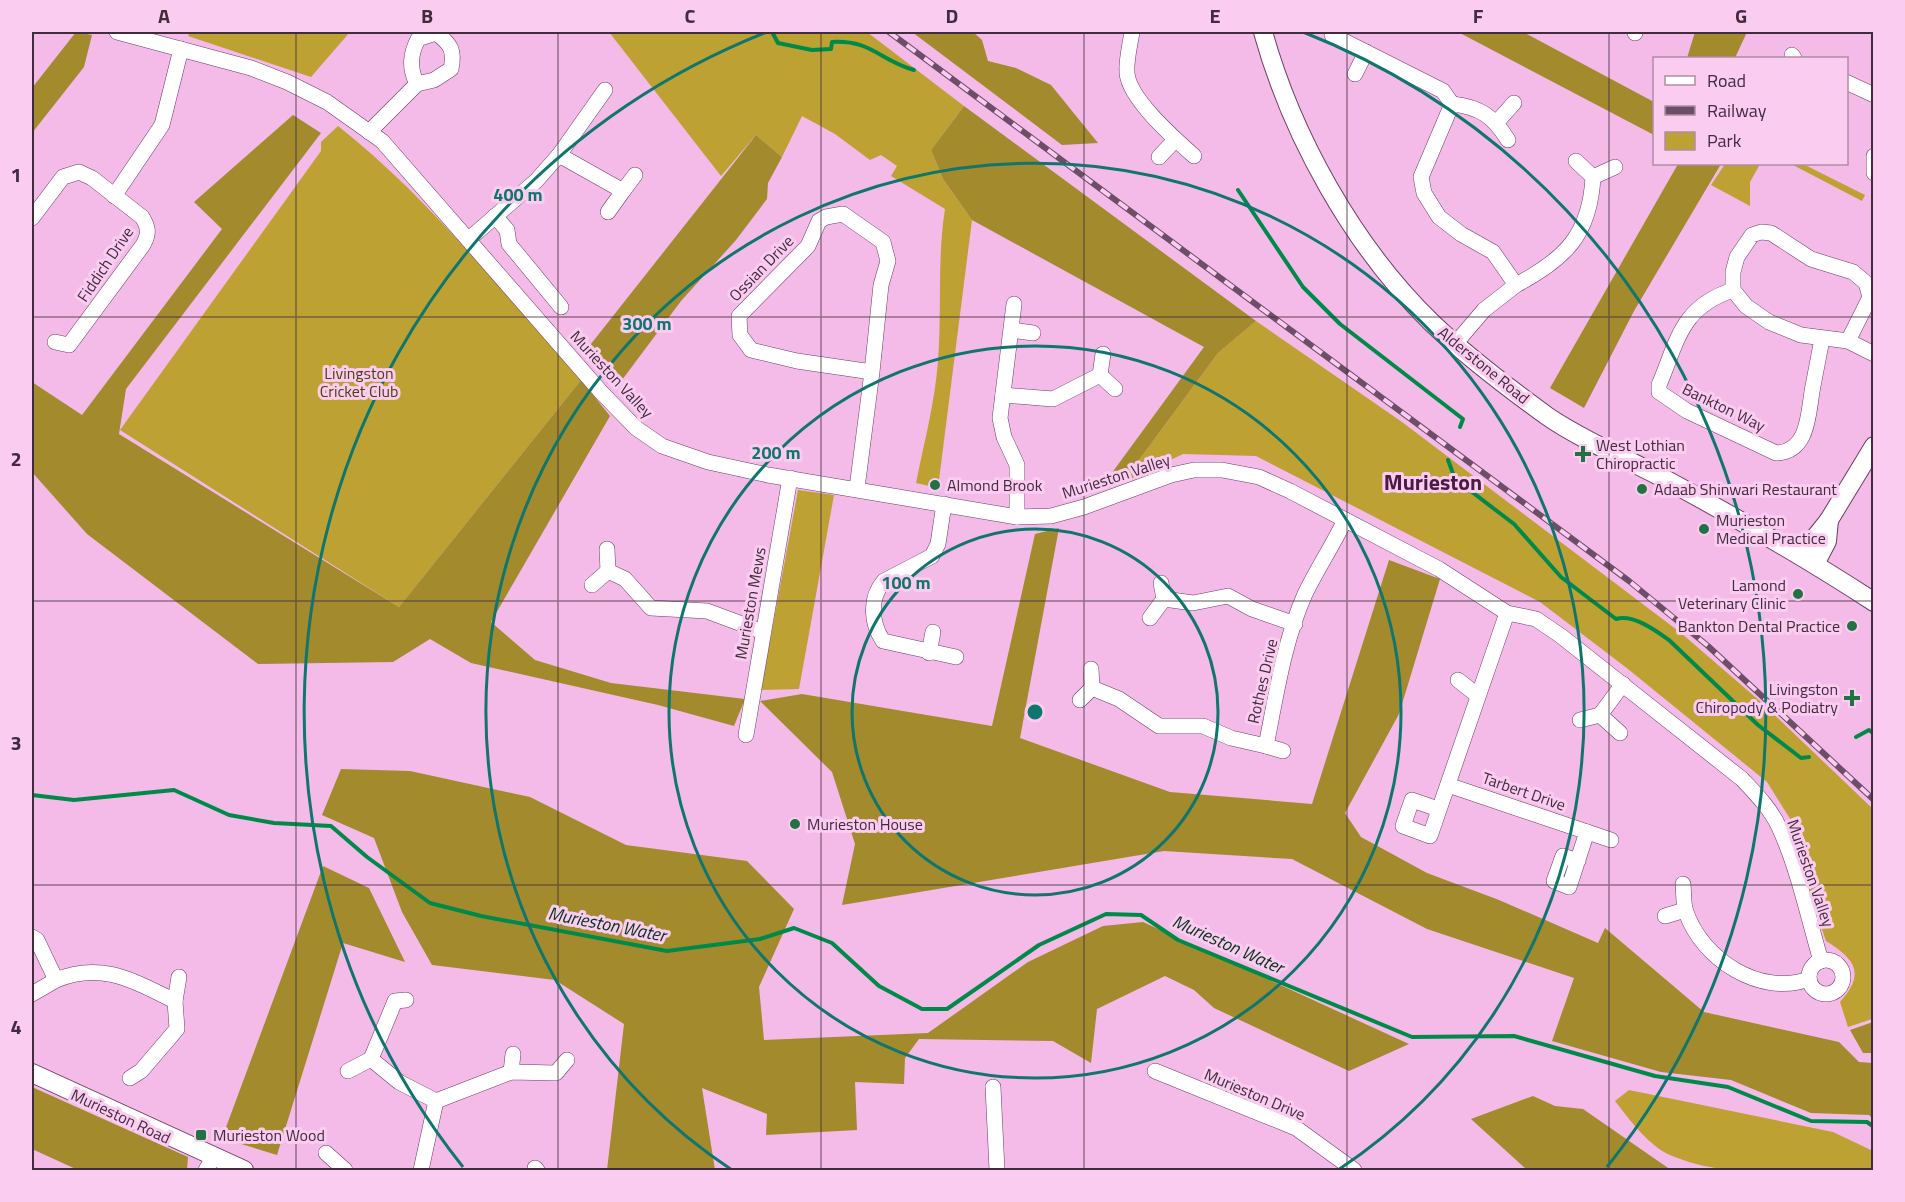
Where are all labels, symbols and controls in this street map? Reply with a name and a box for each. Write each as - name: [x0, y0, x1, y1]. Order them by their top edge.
- text: A: [158, 0, 170, 31]
- text: B: [421, 0, 433, 31]
- text: C: [685, 0, 696, 31]
- text: D: [946, 0, 958, 31]
- text: E: [1209, 0, 1221, 31]
- text: F: [1473, 0, 1484, 31]
- text: G: [1735, 0, 1747, 31]
- legend: [1653, 57, 1848, 165]
- text: Road: [1707, 67, 1746, 94]
- text: Railway: [1707, 97, 1767, 124]
- text: Park: [1707, 127, 1742, 154]
- text: 1: [10, 159, 22, 190]
- text: 400 m: [493, 181, 543, 208]
- street label: Fiddich Drive: [71, 221, 139, 307]
- street label: Ossian Drive: [723, 229, 799, 307]
- text: 300 m: [622, 310, 672, 337]
- street label: Alderstone Road: [1433, 321, 1535, 409]
- street label: Murieston Valley: [565, 325, 659, 424]
- park label: Livingston Cricket Club: [320, 361, 398, 403]
- street label: Bankton Way: [1678, 377, 1770, 438]
- place label: West Lothian Chiropractic: [1596, 433, 1685, 475]
- text: 200 m: [751, 439, 801, 466]
- text: 2: [10, 443, 22, 474]
- marker: West Lothian Chiropractic: [1574, 445, 1592, 463]
- street label: Murieston Valley: [1059, 447, 1174, 505]
- district label: Murieston: [1384, 465, 1482, 499]
- place label: Almond Brook: [947, 473, 1043, 497]
- place label: Adaab Shinwari Restaurant: [1654, 477, 1837, 501]
- marker: Almond Brook: [928, 478, 942, 492]
- marker: Adaab Shinwari Restaurant: [1635, 482, 1649, 496]
- place label: Murieston Medical Practice: [1716, 508, 1826, 550]
- marker: Murieston Medical Practice: [1697, 522, 1711, 536]
- street label: Murieston Mews: [728, 545, 772, 661]
- text: 100 m: [881, 569, 931, 596]
- place label: Lamond Veterinary Clinic: [1678, 573, 1786, 615]
- marker: Lamond Veterinary Clinic: [1791, 587, 1805, 601]
- place label: Bankton Dental Practice: [1678, 614, 1840, 638]
- marker: Bankton Dental Practice: [1845, 619, 1859, 633]
- street label: Rothes Drive: [1241, 636, 1283, 726]
- place label: Livingston Chiropody & Podiatry: [1696, 677, 1838, 719]
- marker: Livingston Chiropody & Podiatry: [1843, 689, 1861, 707]
- centre of rings: [1025, 702, 1045, 722]
- text: 3: [10, 727, 22, 758]
- street label: Tarbert Drive: [1479, 766, 1569, 816]
- place label: Murieston House: [807, 812, 923, 836]
- street label: Murieston Valley: [1781, 816, 1841, 930]
- marker: Murieston House: [788, 817, 802, 831]
- water label: Murieston Water: [546, 899, 670, 949]
- water label: Murieston Water: [1168, 907, 1290, 982]
- text: 4: [10, 1011, 22, 1042]
- street label: Murieston Drive: [1201, 1062, 1309, 1126]
- street label: Murieston Road: [67, 1082, 175, 1150]
- place label: Murieston Wood: [213, 1123, 325, 1147]
- marker: Murieston Wood: [194, 1128, 208, 1142]

